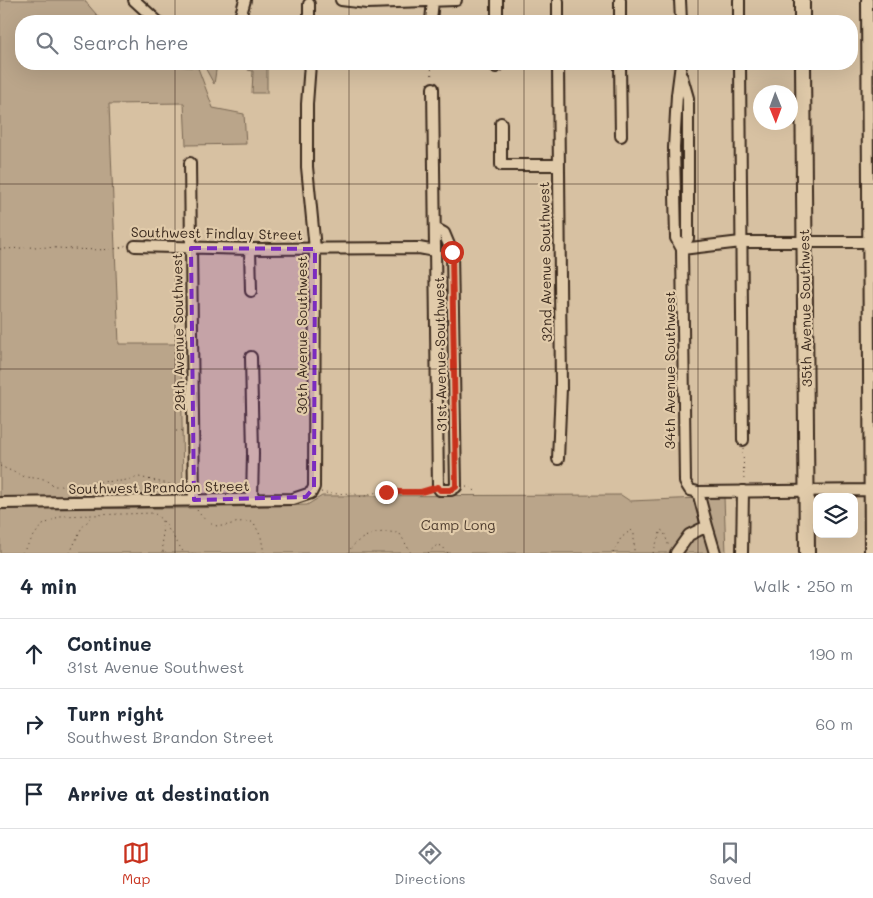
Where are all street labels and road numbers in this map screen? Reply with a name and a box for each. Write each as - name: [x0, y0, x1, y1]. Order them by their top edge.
- street label: 32nd Avenue Southwest: [534, 182, 556, 342]
- street label: Southwest Findlay Street: [131, 222, 303, 244]
- street label: 35th Avenue Southwest: [794, 229, 816, 387]
- street label: 29th Avenue Southwest: [167, 253, 189, 411]
- street label: 30th Avenue Southwest: [292, 256, 311, 414]
- street label: 31st Avenue Southwest: [429, 276, 451, 432]
- street label: 34th Avenue Southwest: [660, 291, 679, 449]
- street label: Southwest Brandon Street: [68, 476, 250, 498]

